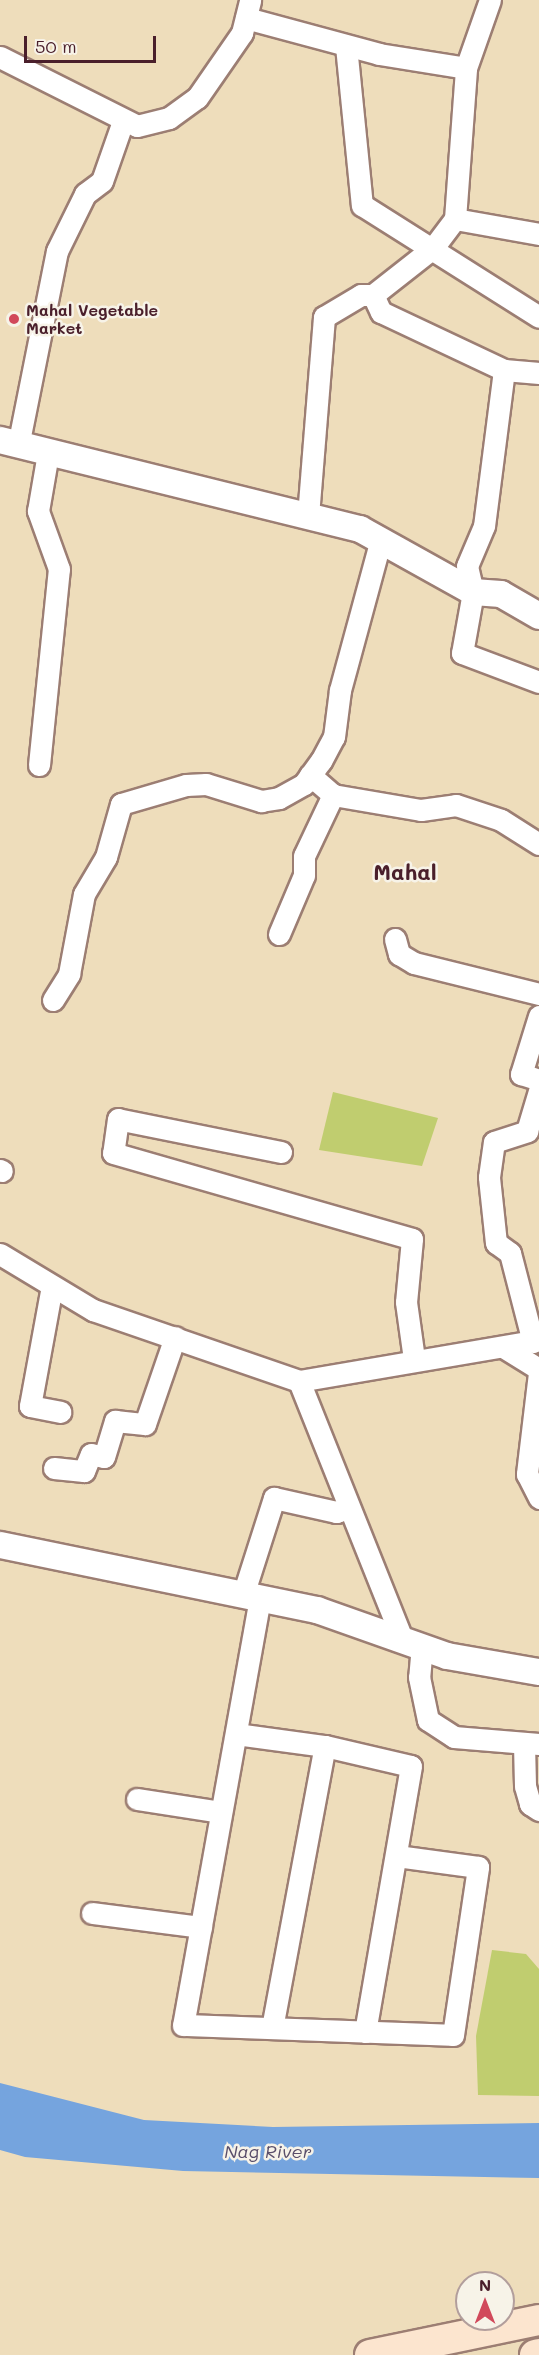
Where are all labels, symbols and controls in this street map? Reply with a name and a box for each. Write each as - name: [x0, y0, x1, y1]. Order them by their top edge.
- scale bar: [27, 24, 159, 62]
- text: 50 m: [35, 34, 77, 58]
- place label: Mahal Vegetable Market: [26, 300, 158, 338]
- marker: Mahal Vegetable Market: [7, 312, 21, 326]
- district label: Mahal: [373, 859, 437, 885]
- water label: Nag River: [224, 2140, 312, 2162]
- north arrow: [455, 2271, 515, 2331]
- text: N: [479, 2274, 491, 2295]

